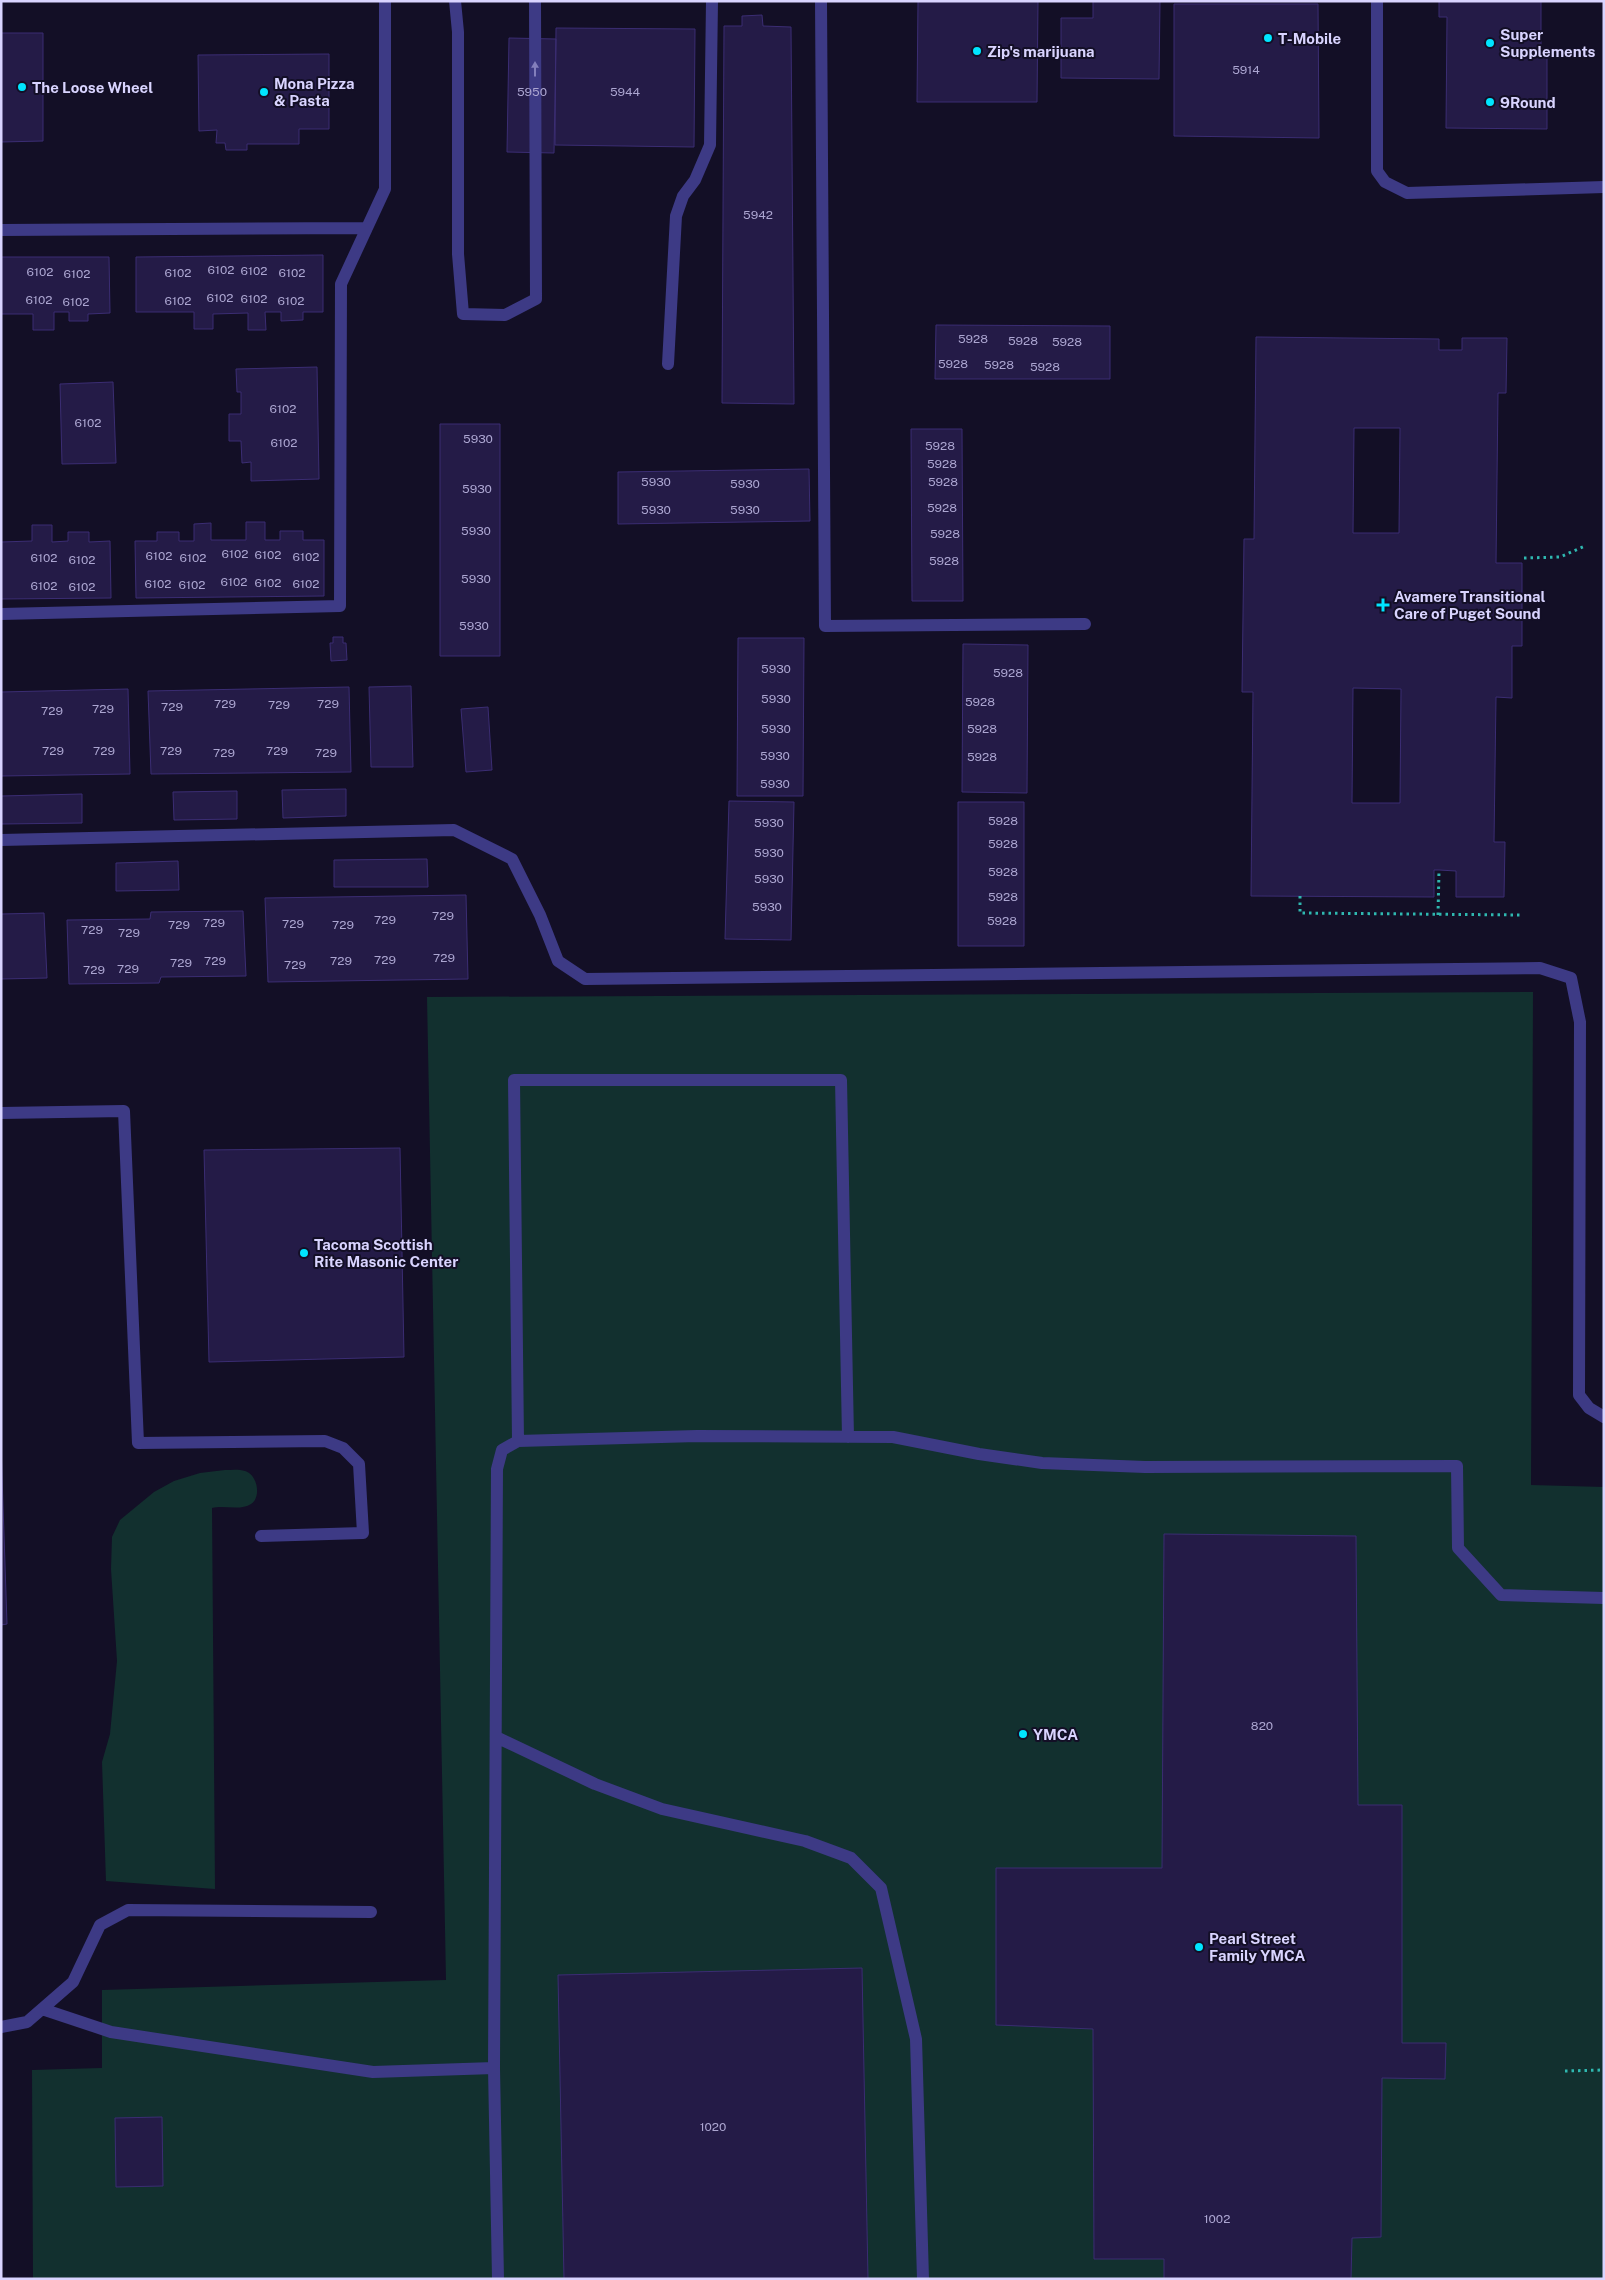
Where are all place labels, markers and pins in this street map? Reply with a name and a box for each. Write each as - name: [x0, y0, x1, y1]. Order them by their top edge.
- place label: Super Supplements: [1500, 26, 1596, 60]
- place label: T-Mobile: [1278, 30, 1341, 47]
- marker: T-Mobile: [1262, 32, 1274, 44]
- marker: Super Supplements: [1484, 37, 1496, 49]
- place label: Zip's marijuana: [987, 43, 1095, 60]
- marker: Zip's marijuana: [971, 45, 983, 57]
- place label: Mona Pizza & Pasta: [274, 75, 354, 109]
- place label: The Loose Wheel: [32, 79, 153, 96]
- marker: The Loose Wheel: [16, 81, 28, 93]
- marker: Mona Pizza & Pasta: [258, 86, 270, 98]
- place label: 9Round: [1500, 94, 1556, 111]
- marker: 9Round: [1484, 96, 1496, 108]
- place label: Avamere Transitional Care of Puget Sound: [1394, 588, 1546, 622]
- marker: Avamere Transitional Care of Puget Sound: [1376, 598, 1390, 612]
- place label: Tacoma Scottish Rite Masonic Center: [314, 1236, 458, 1270]
- marker: Tacoma Scottish Rite Masonic Center: [298, 1247, 310, 1259]
- place label: YMCA: [1033, 1726, 1078, 1743]
- marker: YMCA: [1017, 1728, 1029, 1740]
- place label: Pearl Street Family YMCA: [1209, 1930, 1306, 1964]
- marker: Pearl Street Family YMCA: [1193, 1941, 1205, 1953]

